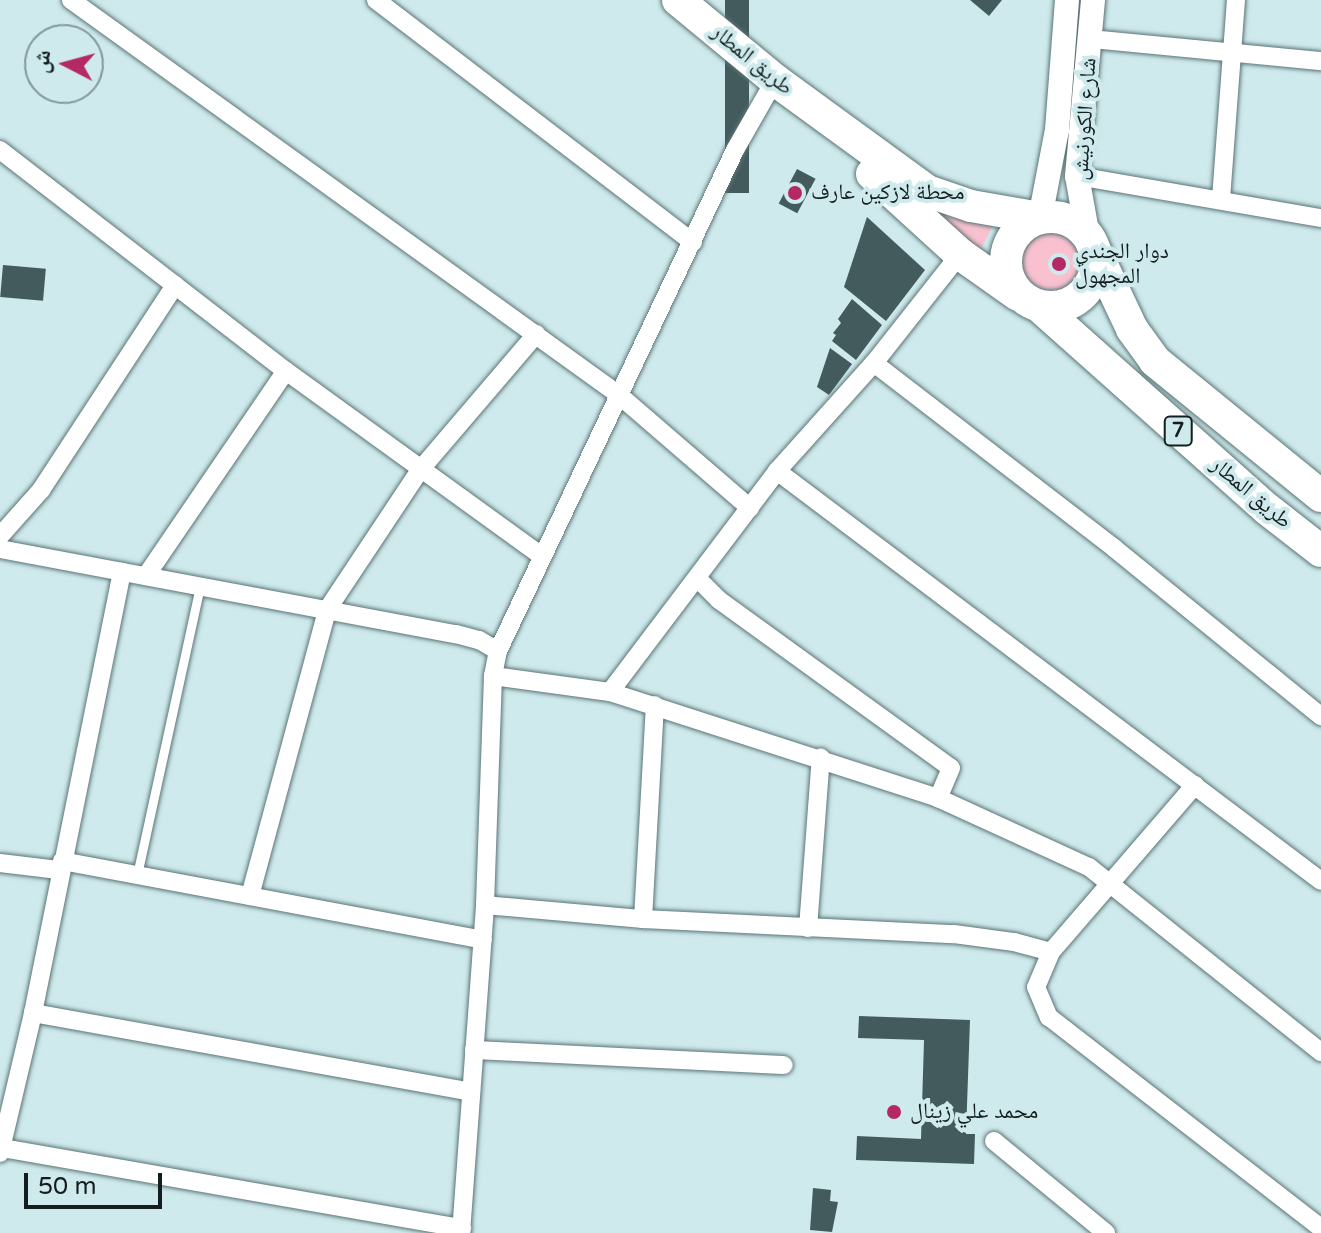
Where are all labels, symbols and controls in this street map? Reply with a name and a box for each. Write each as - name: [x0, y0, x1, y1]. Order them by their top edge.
- street label: طريق المطار: [706, 19, 798, 101]
- north arrow: [24, 24, 104, 104]
- text: ش: [28, 49, 56, 75]
- street label: شارع الكورنيش: [1068, 57, 1102, 181]
- place label: محطة لازكين عارف: [811, 180, 965, 206]
- marker: محطة لازكين عارف: [786, 184, 804, 202]
- place label: دوار الجندي المجهول: [1075, 238, 1169, 290]
- marker: دوار الجندي المجهول: [1050, 255, 1068, 273]
- road number: 7: [1162, 415, 1194, 447]
- street label: طريق المطار: [1205, 451, 1297, 535]
- place label: محمد علي زينال: [910, 1099, 1038, 1125]
- marker: محمد علي زينال: [885, 1103, 903, 1121]
- scale bar: [28, 1157, 166, 1207]
- text: 50 m: [38, 1172, 96, 1201]

